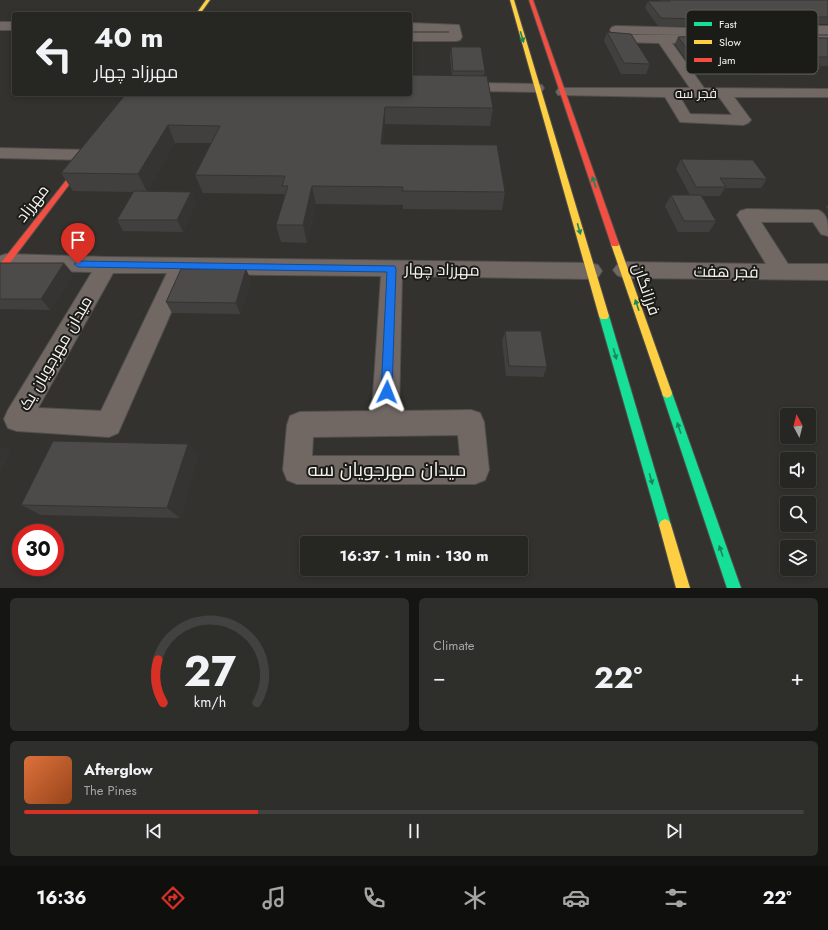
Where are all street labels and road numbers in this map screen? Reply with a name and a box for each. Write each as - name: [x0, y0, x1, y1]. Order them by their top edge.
- street label: فجر سه: [675, 84, 717, 103]
- street label: مهرزاد: [10, 180, 54, 227]
- street label: مهرزاد چهار: [403, 257, 480, 282]
- street label: فجر هفت: [693, 259, 759, 284]
- street label: فرزانگان: [627, 260, 666, 318]
- street label: میدان مهرجویان یک: [13, 292, 98, 415]
- street label: میدان مهرجویان سه: [307, 456, 467, 483]

